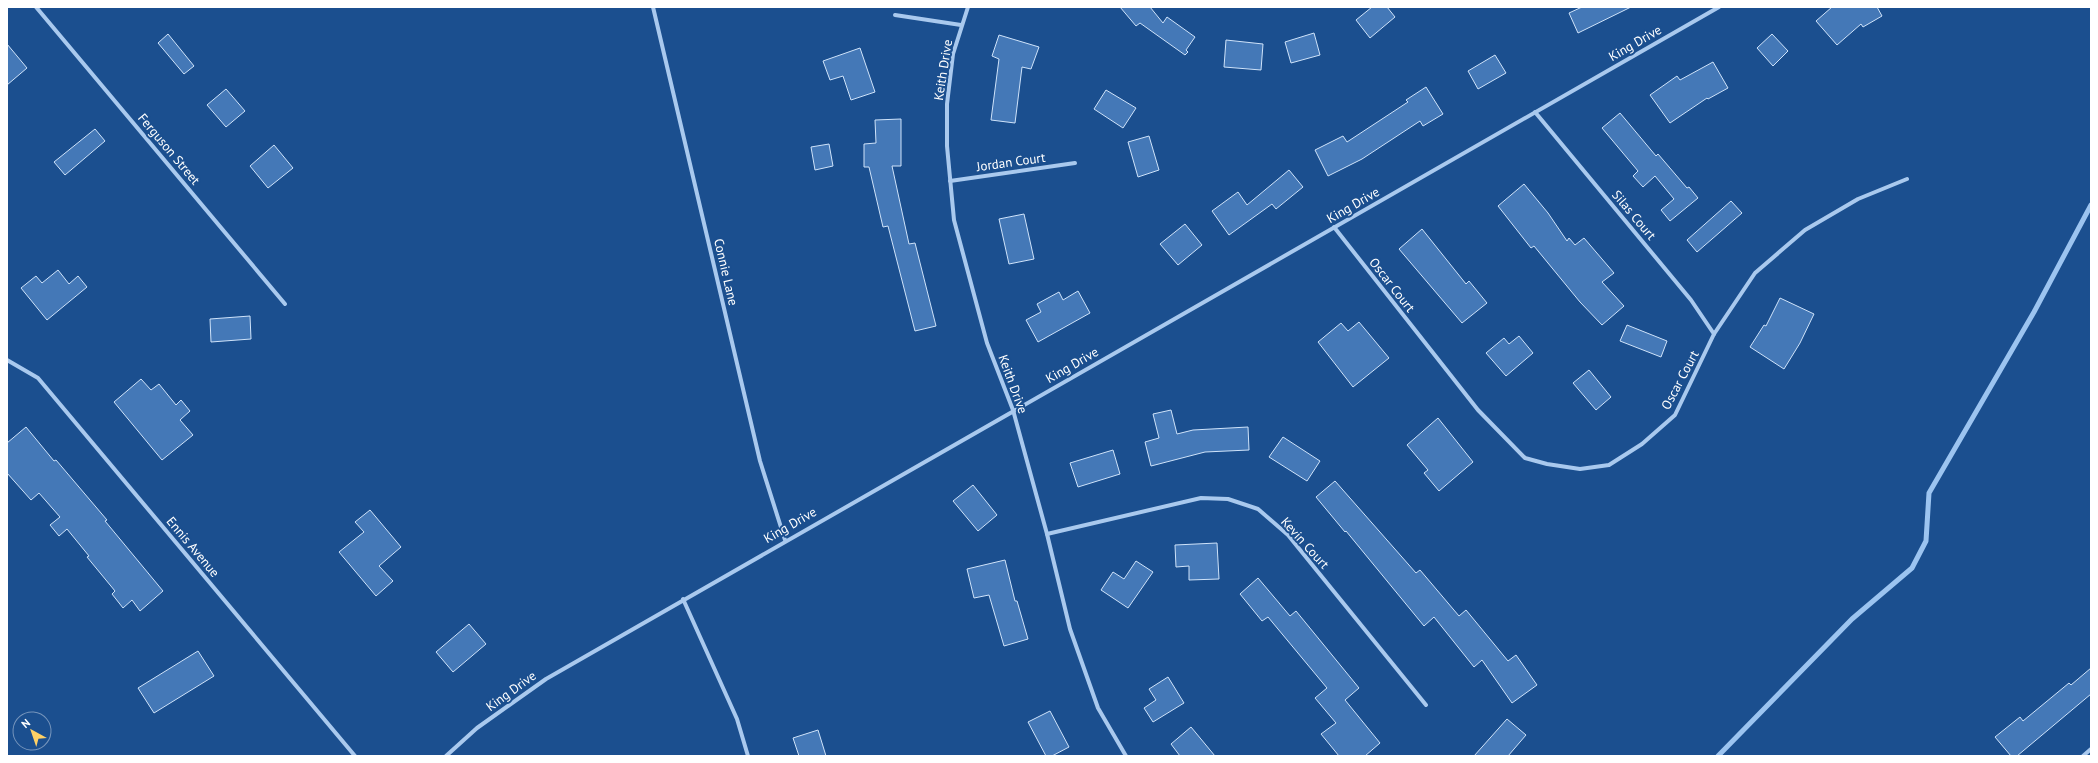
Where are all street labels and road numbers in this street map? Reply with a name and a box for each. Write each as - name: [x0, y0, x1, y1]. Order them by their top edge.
- street label: King Drive: [1606, 21, 1664, 65]
- street label: Keith Drive: [930, 38, 956, 102]
- street label: Ferguson Street: [134, 110, 204, 189]
- street label: Jordan Court: [974, 149, 1047, 175]
- street label: King Drive: [1324, 183, 1382, 227]
- street label: Silas Court: [1608, 187, 1660, 244]
- street label: Connie Lane: [710, 237, 742, 307]
- street label: Oscar Court: [1365, 254, 1419, 316]
- street label: King Drive: [1043, 343, 1101, 387]
- street label: Oscar Court: [1657, 347, 1703, 413]
- street label: Keith Drive: [994, 352, 1032, 416]
- street label: King Drive: [761, 503, 819, 547]
- street label: Ennis Avenue: [163, 513, 223, 581]
- street label: Kevin Court: [1277, 513, 1333, 573]
- street label: King Drive: [482, 667, 540, 715]

